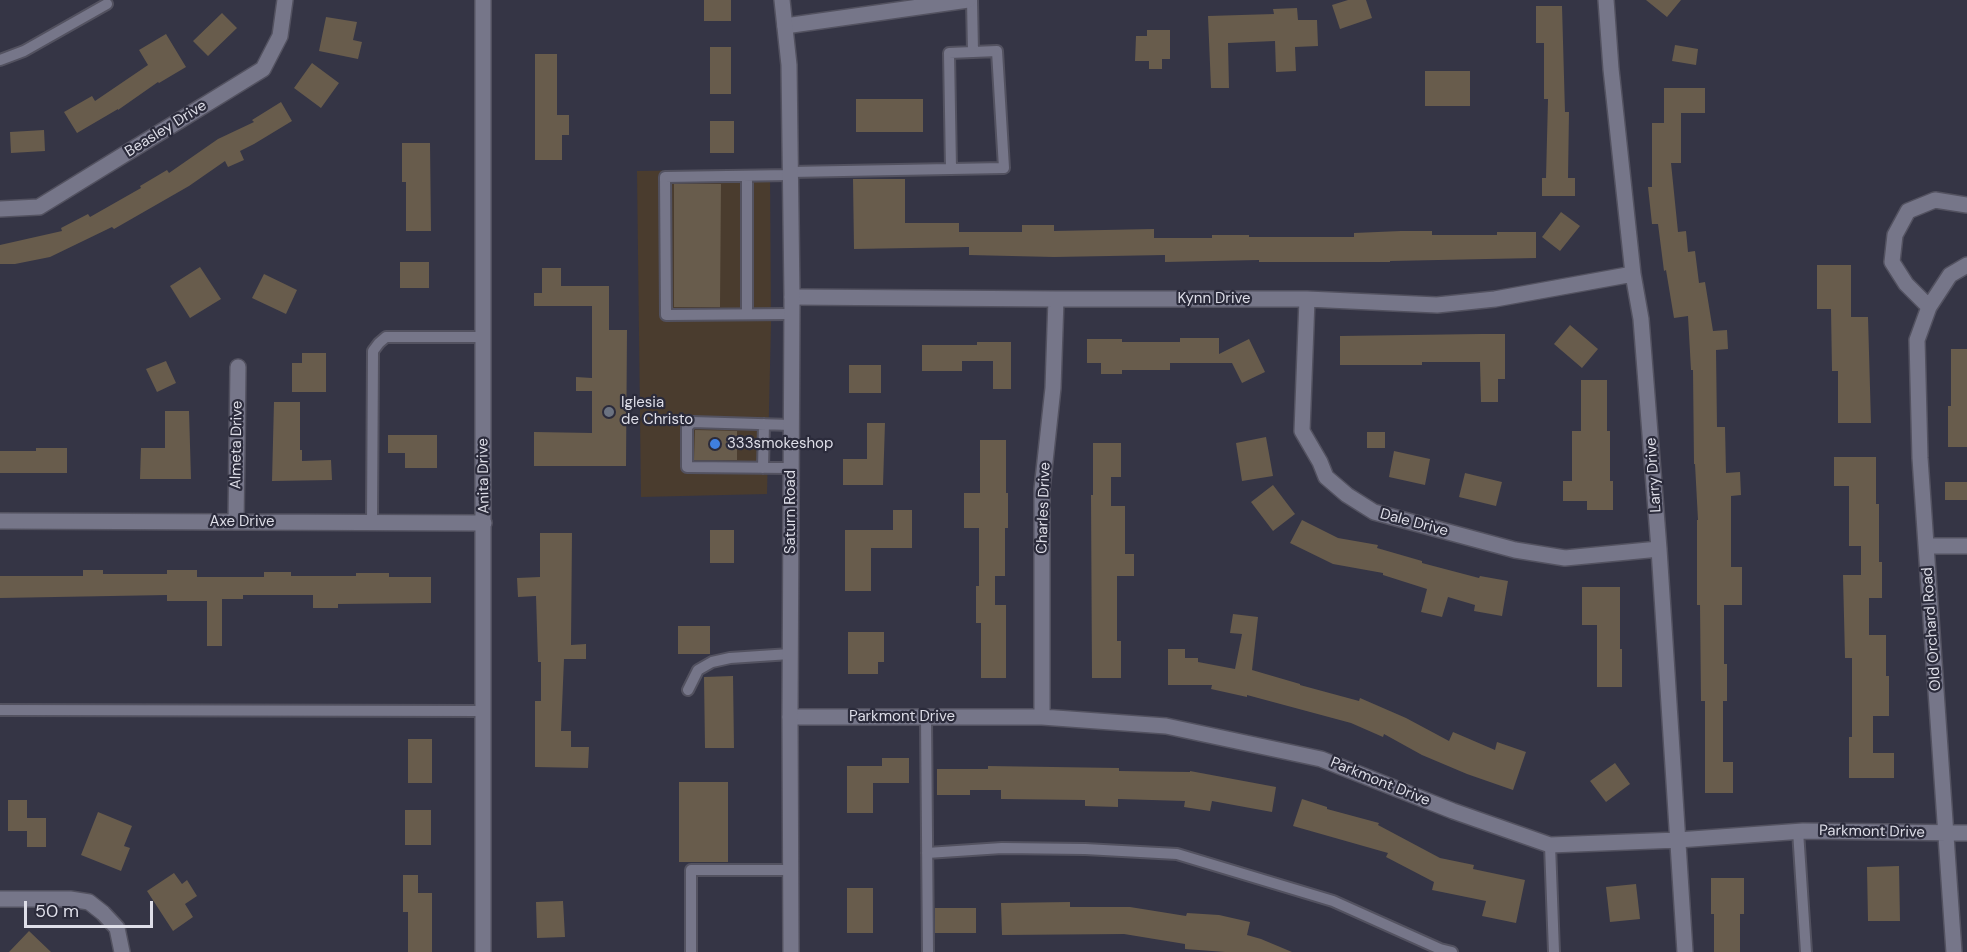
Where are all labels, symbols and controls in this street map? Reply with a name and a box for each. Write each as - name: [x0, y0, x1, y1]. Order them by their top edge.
- street label: Beasley Drive: [122, 97, 210, 161]
- street label: Kynn Drive: [1177, 290, 1251, 308]
- place label: Iglesia de Christo: [621, 394, 693, 429]
- street label: Almeta Drive: [227, 401, 247, 489]
- marker: Iglesia de Christo: [602, 405, 616, 419]
- place label: 333smokeshop: [727, 435, 833, 453]
- marker: 333smokeshop: [708, 437, 722, 451]
- street label: Larry Drive: [1642, 437, 1666, 513]
- street label: Anita Drive: [474, 438, 494, 514]
- street label: Charles Drive: [1033, 462, 1055, 554]
- street label: Saturn Road: [782, 470, 800, 554]
- street label: Dale Drive: [1378, 505, 1450, 541]
- street label: Axe Drive: [209, 513, 275, 531]
- street label: Old Orchard Road: [1919, 566, 1945, 692]
- street label: Parkmont Drive: [849, 708, 955, 726]
- street label: Parkmont Drive: [1328, 754, 1432, 810]
- street label: Parkmont Drive: [1819, 822, 1925, 842]
- scale bar: [27, 889, 156, 927]
- text: 50 m: [35, 899, 79, 923]

